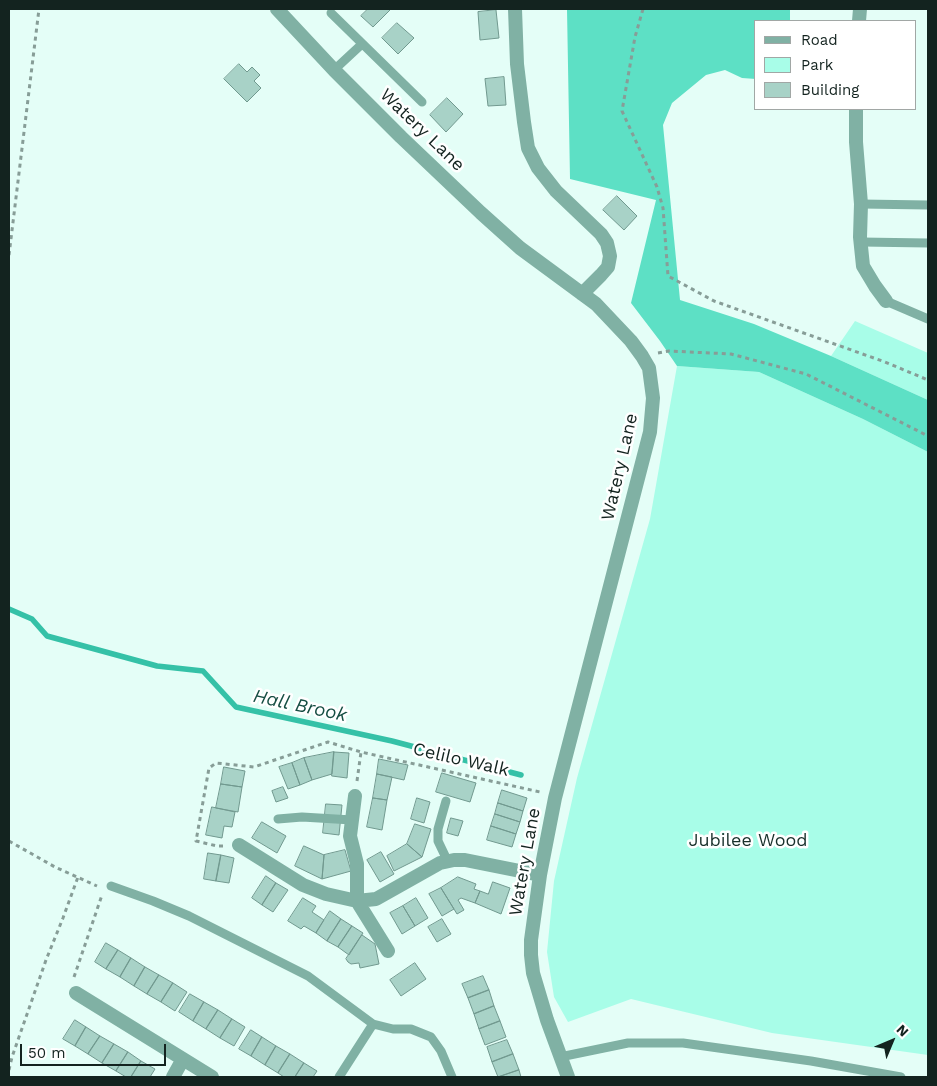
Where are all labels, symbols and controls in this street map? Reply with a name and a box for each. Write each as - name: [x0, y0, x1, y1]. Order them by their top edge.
- legend: [754, 20, 917, 110]
- text: Road: [801, 31, 838, 49]
- text: Park: [801, 56, 833, 74]
- text: Building: [801, 81, 859, 99]
- street label: Watery Lane: [375, 84, 469, 176]
- street label: Watery Lane: [597, 411, 643, 523]
- water label: Hall Brook: [251, 685, 349, 727]
- street label: Celilo Walk: [411, 738, 511, 782]
- street label: Watery Lane: [505, 806, 545, 918]
- park label: Jubilee Wood: [688, 830, 808, 852]
- north arrow: [867, 1016, 917, 1066]
- text: N: [893, 1021, 912, 1040]
- scale bar: [22, 1034, 169, 1066]
- text: 50 m: [28, 1044, 65, 1062]

